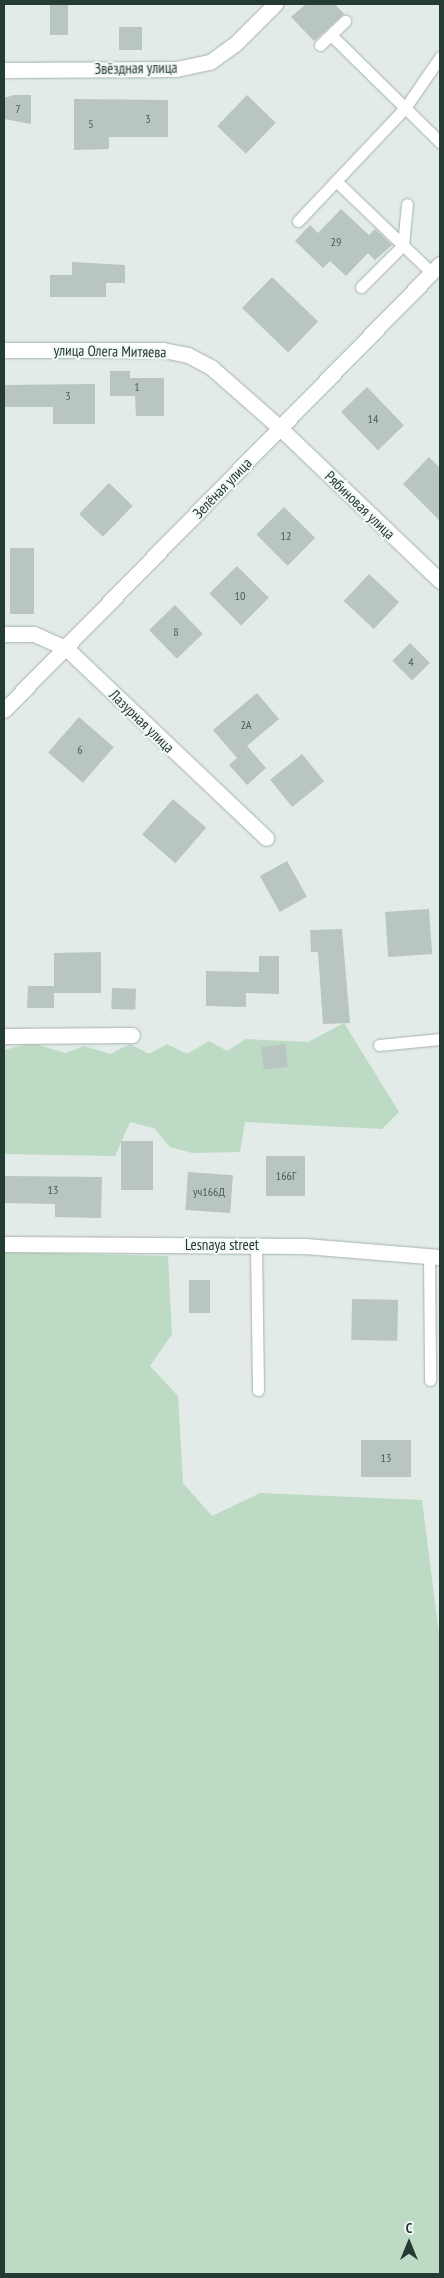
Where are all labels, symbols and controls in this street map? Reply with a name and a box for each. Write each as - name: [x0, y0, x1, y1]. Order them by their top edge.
- street label: Звёздная улица: [94, 58, 178, 78]
- house number: 7: [15, 102, 21, 116]
- house number: 3: [145, 112, 151, 126]
- house number: 5: [88, 117, 94, 131]
- house number: 29: [331, 235, 341, 249]
- street label: улица Олега Митяева: [53, 341, 167, 361]
- house number: 1: [134, 380, 140, 394]
- house number: 3: [65, 389, 71, 403]
- house number: 14: [368, 412, 378, 426]
- street label: Зелёная улица: [189, 454, 255, 522]
- street label: Рябиновая улица: [321, 467, 399, 543]
- house number: 12: [281, 529, 291, 543]
- house number: 10: [235, 589, 245, 603]
- house number: 8: [173, 625, 179, 639]
- house number: 4: [408, 655, 414, 669]
- street label: Лазурная улица: [106, 686, 178, 756]
- house number: 2А: [240, 718, 252, 732]
- house number: 6: [77, 743, 83, 757]
- house number: 166Г: [276, 1169, 296, 1183]
- house number: 13: [48, 1183, 58, 1197]
- house number: уч166Д: [193, 1185, 225, 1199]
- street label: Lesnaya street: [185, 1236, 259, 1254]
- house number: 13: [381, 1451, 391, 1465]
- north arrow: [384, 2218, 434, 2268]
- text: С: [406, 2219, 412, 2237]

